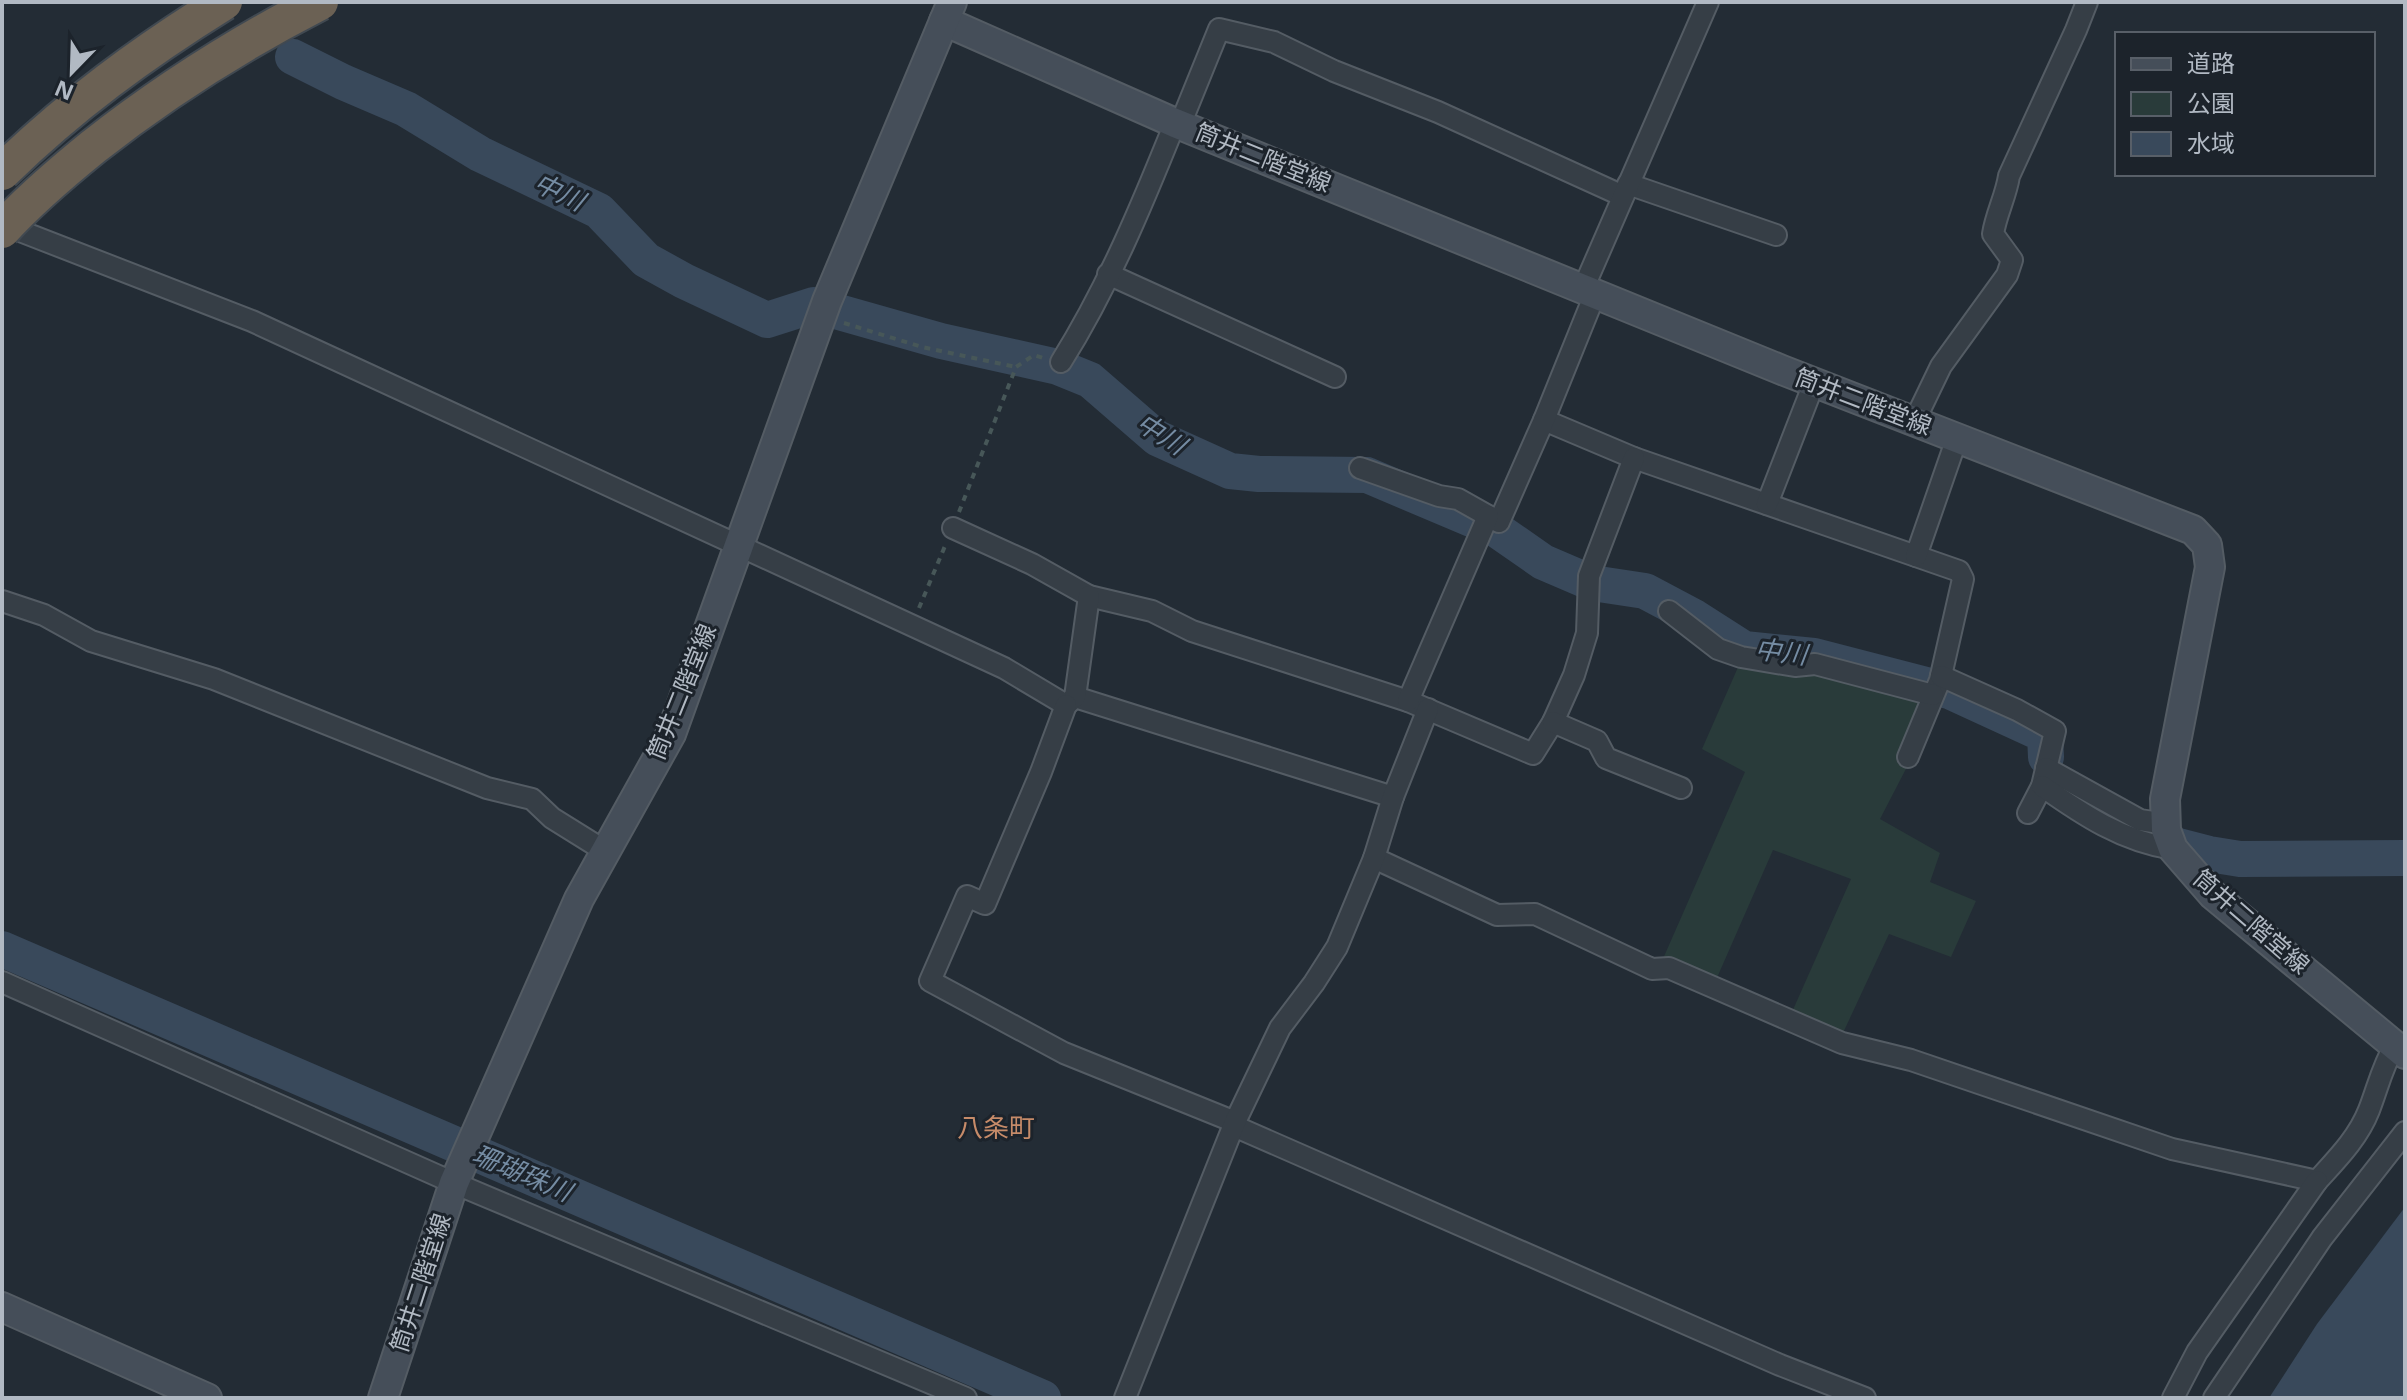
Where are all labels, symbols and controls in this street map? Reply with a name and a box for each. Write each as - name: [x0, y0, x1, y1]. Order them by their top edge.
- north arrow: [32, 32, 112, 112]
- legend: [2115, 32, 2375, 176]
- text: 道路: [2187, 46, 2235, 79]
- text: N: [50, 74, 78, 109]
- text: 公園: [2187, 86, 2235, 119]
- street label: 筒井二階堂線: [1191, 114, 1337, 199]
- text: 水域: [2187, 126, 2235, 159]
- water label: 中川: [528, 164, 593, 220]
- street label: 筒井二階堂線: [1790, 359, 1937, 442]
- water label: 中川: [1130, 404, 1196, 464]
- street label: 筒井二階堂線: [638, 618, 723, 764]
- water label: 中川: [1753, 630, 1812, 672]
- street label: 筒井二階堂線: [2187, 861, 2317, 981]
- district label: 八条町: [957, 1109, 1035, 1145]
- water label: 珊瑚珠川: [467, 1135, 580, 1210]
- street label: 筒井二階堂線: [382, 1209, 458, 1356]

